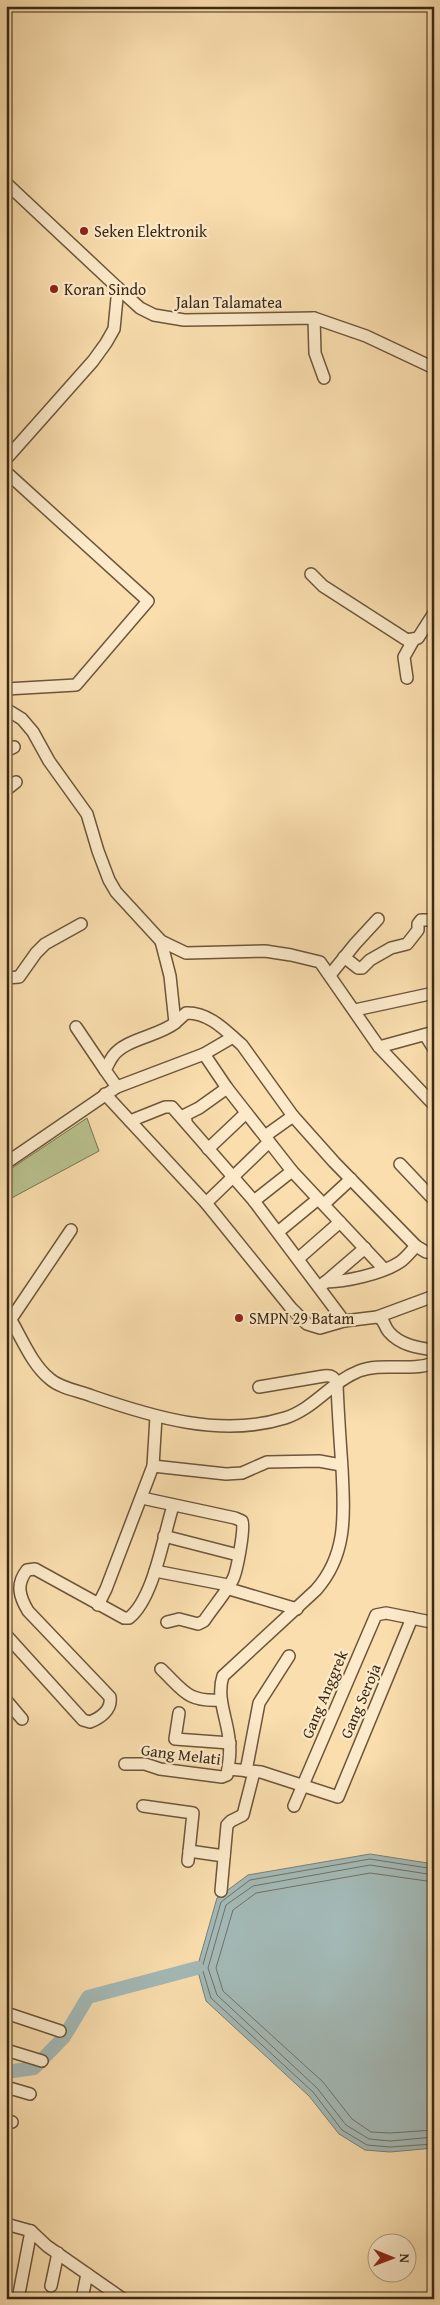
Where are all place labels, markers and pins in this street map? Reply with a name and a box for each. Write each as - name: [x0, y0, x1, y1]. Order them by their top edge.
- place label: Seken Elektronik: [94, 219, 208, 243]
- marker: Seken Elektronik: [78, 225, 90, 237]
- place label: Koran Sindo: [64, 277, 146, 301]
- marker: Koran Sindo: [48, 283, 60, 295]
- place label: SMPN 29 Batam: [249, 1306, 354, 1330]
- marker: SMPN 29 Batam: [233, 1312, 245, 1324]

